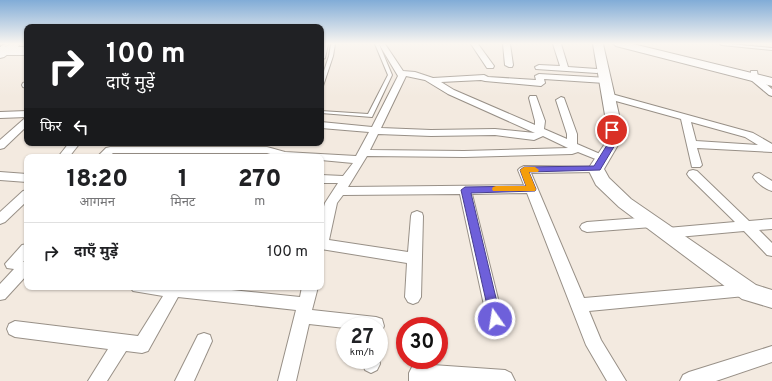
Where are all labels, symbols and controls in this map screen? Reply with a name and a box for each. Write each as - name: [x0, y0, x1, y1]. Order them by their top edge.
- text: 100 m: [106, 37, 186, 73]
- icon: right: [40, 40, 92, 92]
- text: दाएँ मुड़ें: [106, 72, 155, 95]
- pin: [595, 113, 629, 147]
- icon: left: [70, 116, 92, 138]
- text: फिर: [40, 118, 62, 137]
- icon: arrive: [601, 119, 623, 141]
- text: 18:20: [66, 165, 128, 195]
- text: 1: [178, 165, 188, 195]
- text: 270: [238, 165, 282, 195]
- text: m: [254, 194, 265, 210]
- text: आगमन: [79, 195, 115, 211]
- text: मिनट: [171, 195, 195, 211]
- icon: right: [40, 242, 62, 264]
- text: दाएँ मुड़ें: [74, 243, 118, 262]
- text: 100 m: [267, 243, 308, 262]
- position arrow: [474, 298, 516, 340]
- speed limit sign: 30: [396, 317, 448, 369]
- text: 27: [351, 325, 373, 351]
- text: km/h: [350, 346, 374, 359]

